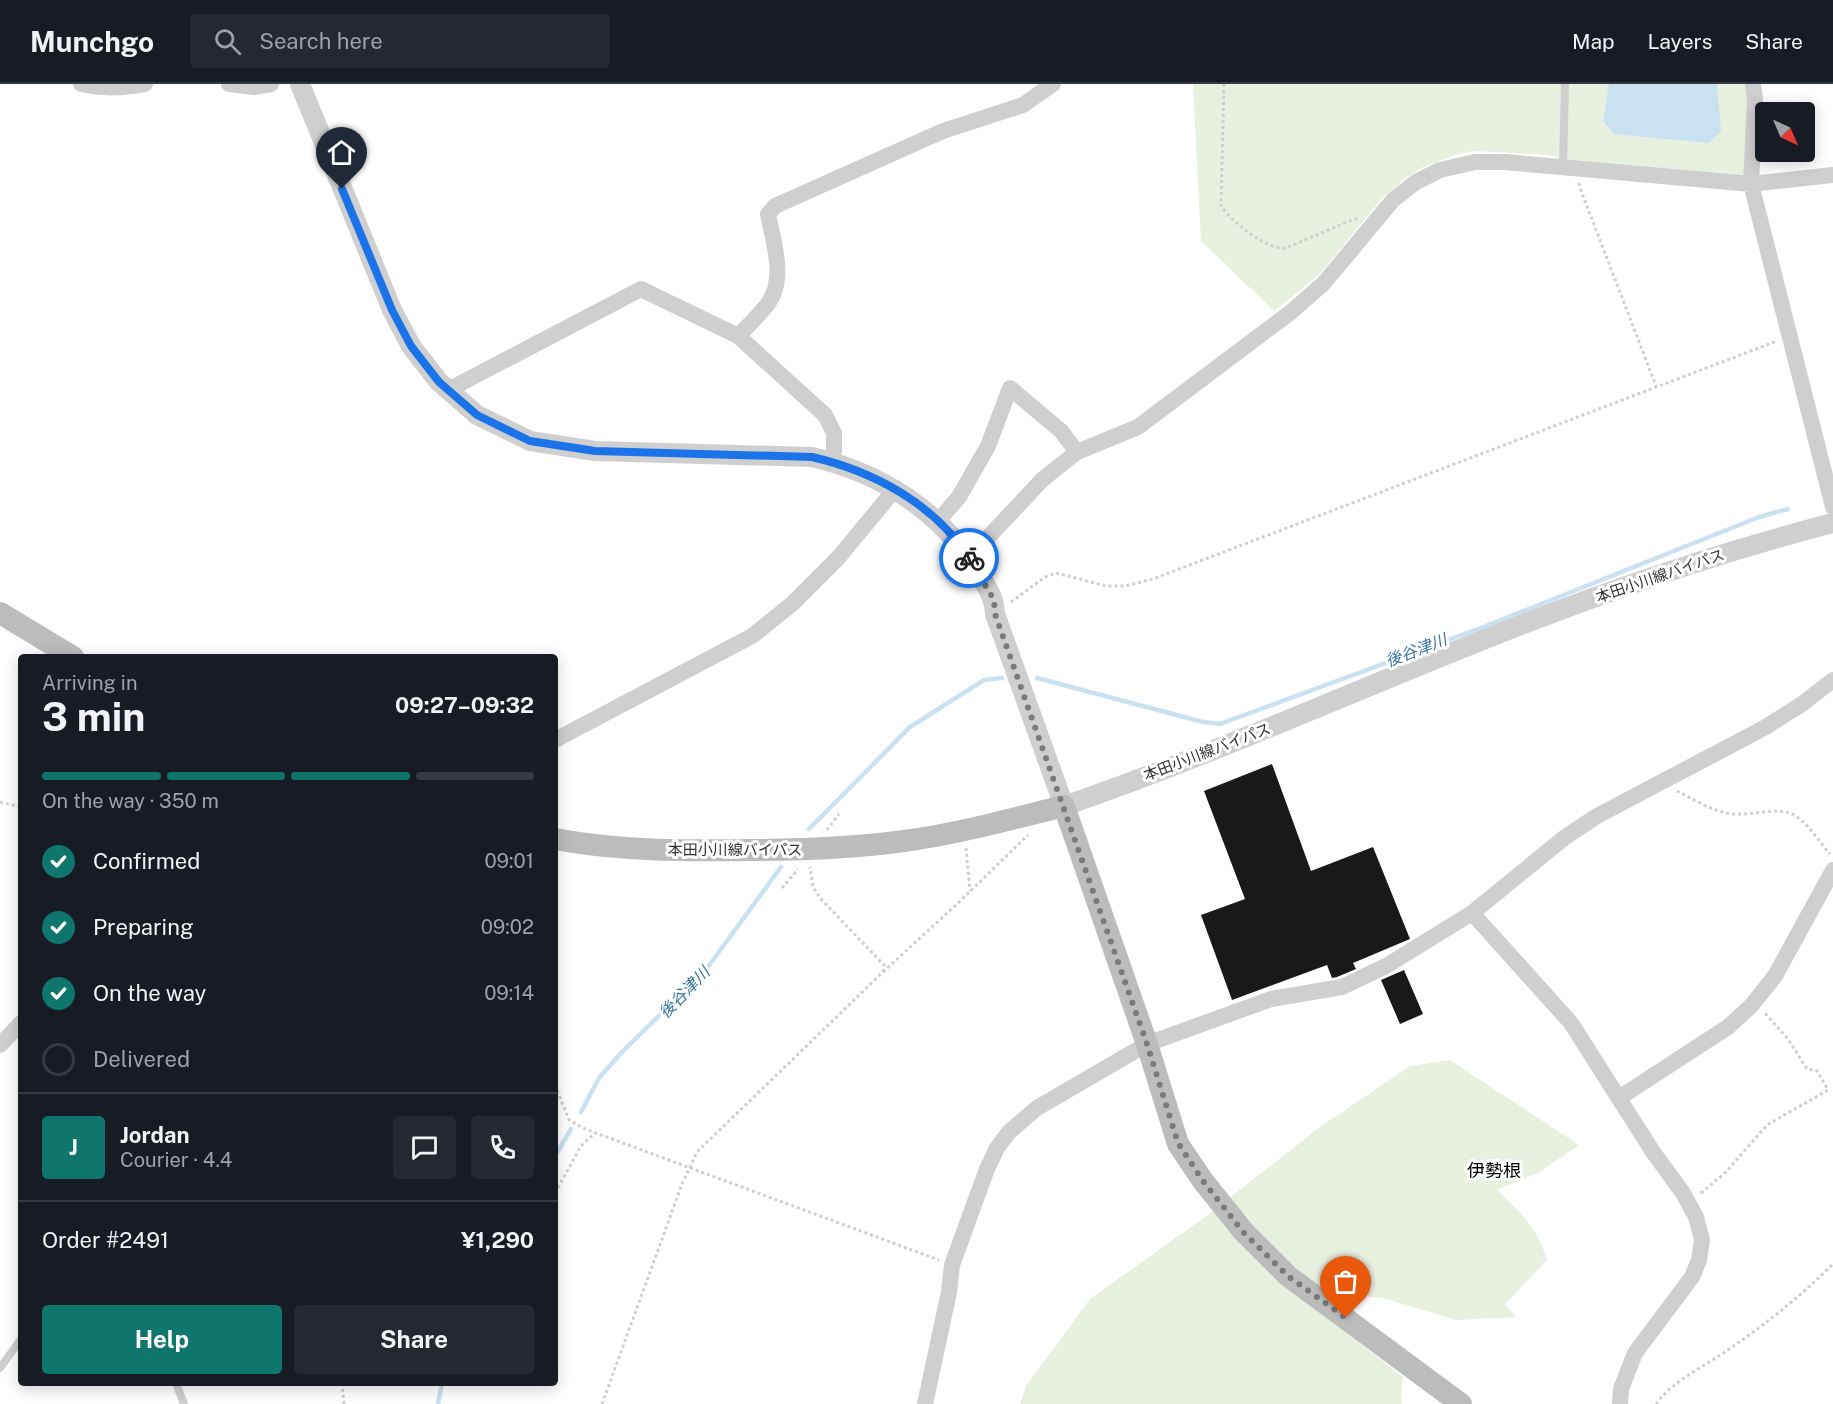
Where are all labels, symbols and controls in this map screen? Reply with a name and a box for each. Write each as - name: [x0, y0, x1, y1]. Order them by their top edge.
- search box: [190, 14, 610, 68]
- text: Munchgo: [30, 25, 154, 58]
- icon: search: [211, 25, 244, 58]
- text: Search here: [259, 28, 383, 54]
- text: Map: [1572, 29, 1615, 54]
- text: Layers: [1648, 29, 1712, 54]
- text: Share: [1745, 29, 1803, 54]
- north arrow: [1755, 102, 1815, 162]
- map controls: [1755, 102, 1815, 162]
- pin: [316, 127, 367, 189]
- icon: home: [325, 136, 358, 169]
- courier: [939, 528, 999, 588]
- icon: bike: [953, 542, 986, 575]
- street label: 本田小川線バイパス: [1593, 546, 1726, 605]
- water label: 後谷津川: [1383, 629, 1451, 671]
- text: Arriving in: [42, 671, 137, 695]
- text: 09:27–09:32: [395, 692, 534, 718]
- text: 3 min: [42, 694, 145, 740]
- street label: 本田小川線バイパス: [1141, 719, 1273, 784]
- text: On the way · 350 m: [42, 789, 219, 813]
- street label: 本田小川線バイパス: [668, 841, 802, 858]
- icon: check: [42, 845, 75, 878]
- text: Confirmed: [93, 848, 200, 874]
- text: 09:01: [485, 849, 534, 873]
- icon: check: [42, 911, 75, 944]
- text: Preparing: [93, 914, 194, 940]
- text: 09:02: [481, 915, 534, 939]
- water label: 後谷津川: [655, 961, 715, 1022]
- icon: check: [42, 977, 75, 1010]
- text: On the way: [93, 980, 206, 1006]
- text: 09:14: [484, 981, 534, 1005]
- text: Delivered: [93, 1046, 190, 1072]
- button: chat: [393, 1116, 456, 1179]
- button: phone: [471, 1116, 534, 1179]
- text: Jordan: [120, 1122, 189, 1148]
- text: J: [69, 1134, 78, 1160]
- text: Courier · 4.4: [120, 1148, 232, 1172]
- district label: 伊勢根: [1467, 1160, 1521, 1181]
- text: Order #2491: [42, 1227, 169, 1253]
- text: ¥1,290: [461, 1227, 534, 1253]
- pin: [1320, 1256, 1371, 1318]
- icon: bag: [1329, 1265, 1362, 1298]
- button: Help: [42, 1305, 282, 1374]
- button: Share: [294, 1305, 534, 1374]

